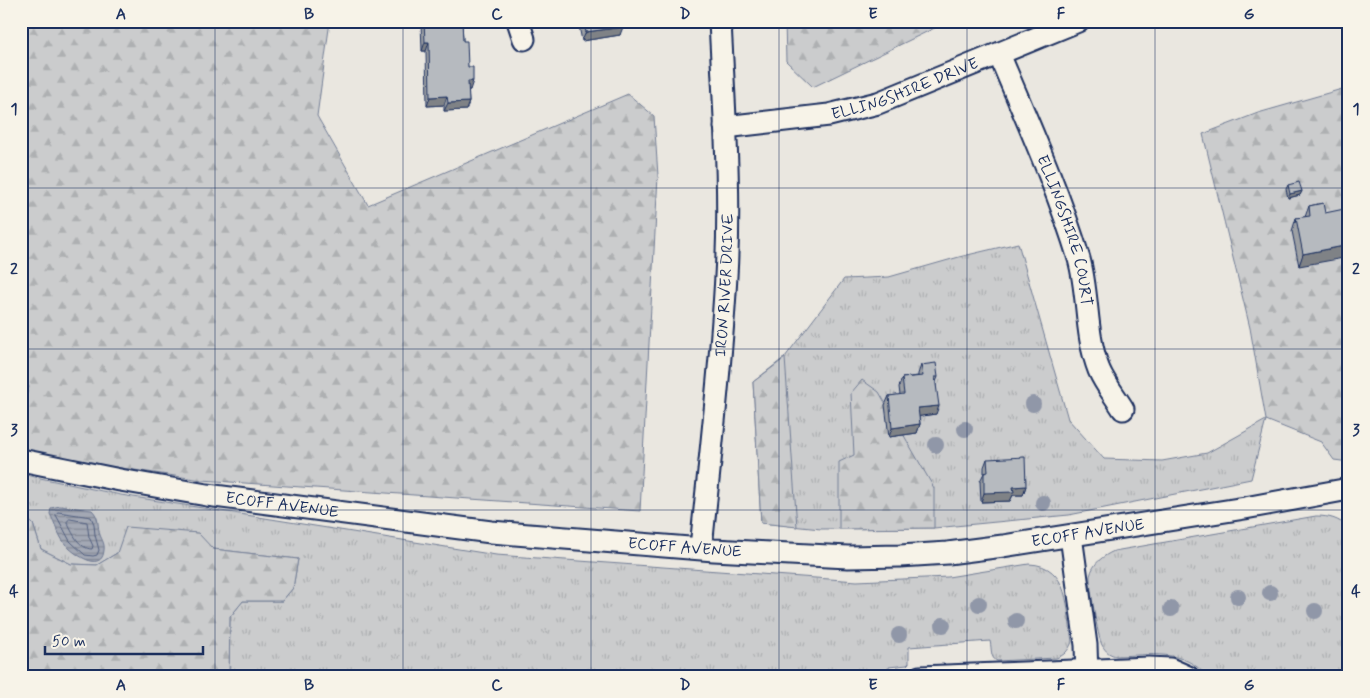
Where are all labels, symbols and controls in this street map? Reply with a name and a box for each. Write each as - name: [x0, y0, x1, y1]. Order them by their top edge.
- text: A: [116, 4, 126, 25]
- text: B: [304, 4, 314, 25]
- text: C: [491, 4, 503, 25]
- text: D: [679, 4, 691, 25]
- text: E: [868, 4, 878, 25]
- text: F: [1057, 4, 1066, 25]
- text: G: [1244, 4, 1255, 25]
- street label: ELLINGSHIRE DRIVE: [829, 53, 981, 125]
- text: 1: [10, 99, 18, 120]
- text: 1: [1352, 99, 1360, 120]
- street label: ELLINGSHIRE COURT: [1032, 152, 1097, 307]
- street label: IRON RIVER DRIVE: [710, 213, 738, 358]
- text: 2: [10, 259, 18, 280]
- text: 2: [1352, 259, 1360, 280]
- text: 3: [10, 420, 18, 441]
- text: 3: [1352, 420, 1360, 441]
- street label: ECOFF AVENUE: [224, 487, 340, 523]
- street label: ECOFF AVENUE: [1030, 513, 1146, 552]
- street label: ECOFF AVENUE: [627, 533, 742, 562]
- text: 4: [9, 581, 19, 602]
- text: 4: [1351, 581, 1361, 602]
- scale bar: [45, 623, 202, 655]
- text: 50 m: [52, 632, 86, 652]
- text: A: [116, 675, 126, 696]
- text: B: [304, 675, 314, 696]
- text: C: [491, 675, 503, 696]
- text: D: [679, 675, 691, 696]
- text: E: [868, 675, 878, 696]
- text: F: [1057, 675, 1066, 696]
- text: G: [1244, 675, 1255, 696]

